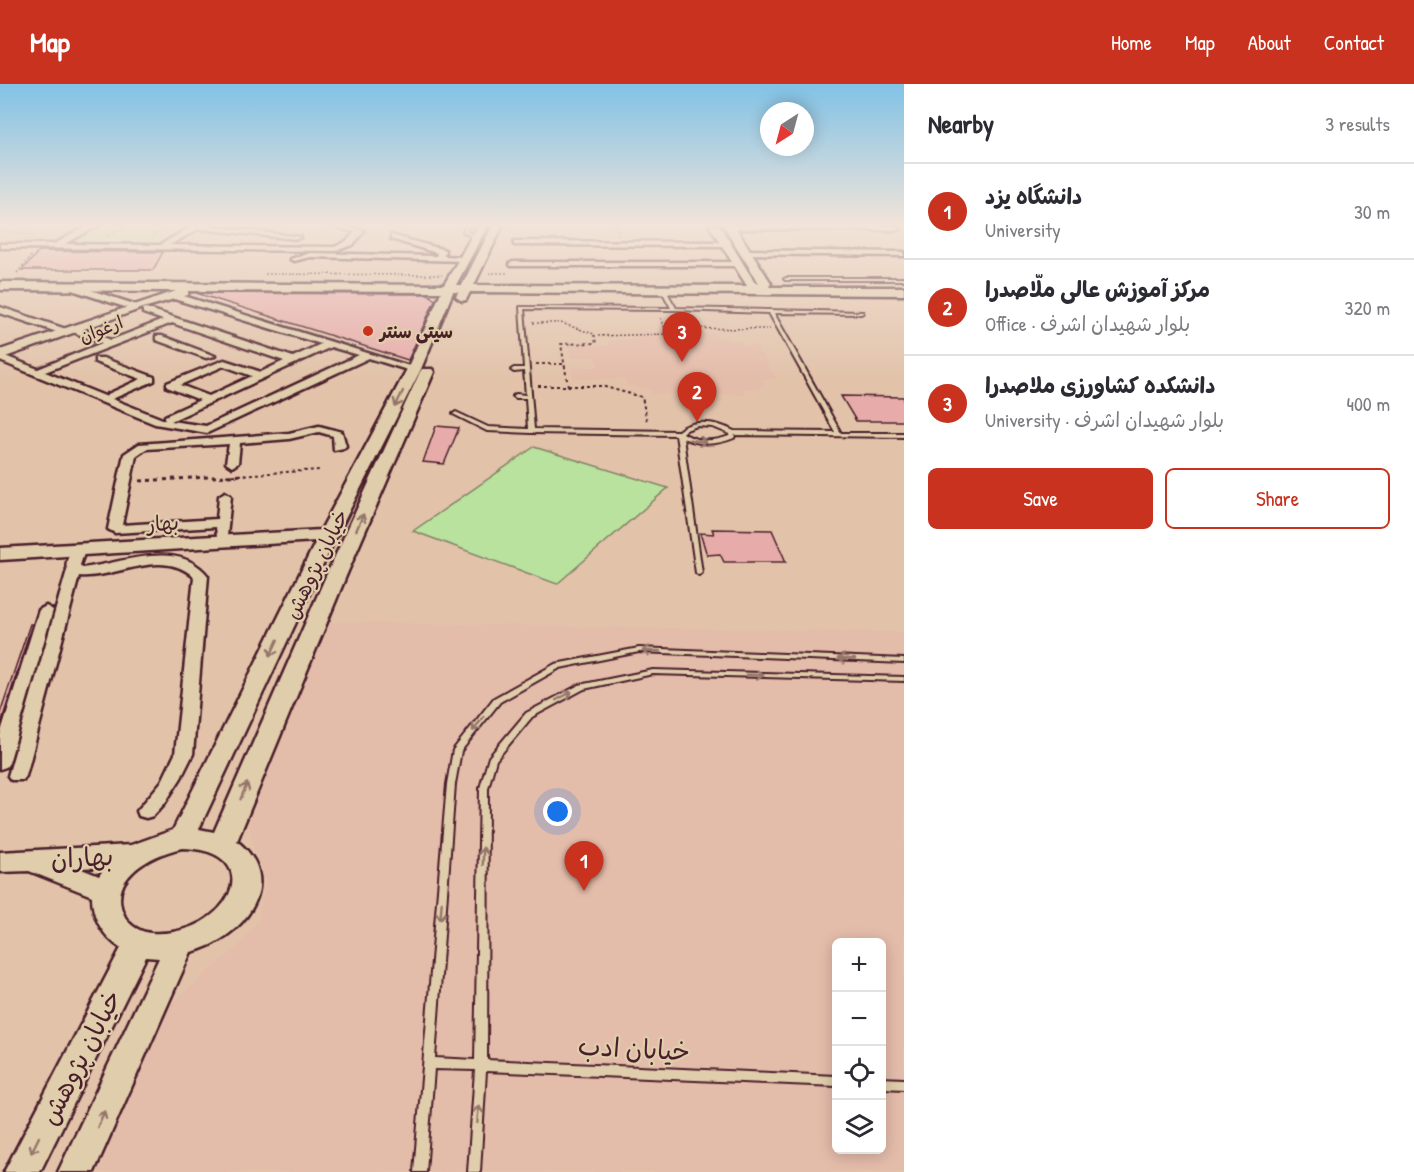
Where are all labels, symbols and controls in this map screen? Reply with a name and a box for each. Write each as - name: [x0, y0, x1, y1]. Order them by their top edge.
- text: Map: [30, 23, 70, 61]
- text: Home: [1111, 28, 1152, 57]
- text: Map: [1185, 28, 1215, 57]
- text: About: [1248, 28, 1291, 57]
- text: Contact: [1324, 28, 1384, 57]
- north arrow: [760, 102, 814, 156]
- text: Nearby: [928, 106, 994, 141]
- text: 3 results: [1325, 110, 1390, 137]
- text: دانشگاه یزد: [985, 181, 1082, 211]
- text: 1: [944, 198, 951, 225]
- text: 30 m: [1354, 198, 1390, 225]
- text: University: [985, 216, 1061, 243]
- text: مرکز آموزش عالی ملّاصدرا: [985, 274, 1210, 304]
- text: 2: [943, 294, 952, 321]
- text: 320 m: [1345, 294, 1390, 321]
- street label: ارغوان: [75, 309, 127, 349]
- text: Office · بلوار شهیدان اشرف: [985, 310, 1190, 337]
- pin: 3: [662, 312, 702, 362]
- place label: سیتی سنتر: [378, 319, 453, 344]
- marker: سیتی سنتر: [361, 324, 375, 338]
- text: دانشکده کشاورزی ملاصدرا: [985, 370, 1215, 400]
- pin: 2: [678, 372, 716, 422]
- one-way arrow: [392, 389, 404, 407]
- text: 3: [943, 390, 952, 417]
- text: 400 m: [1346, 390, 1390, 417]
- text: University · بلوار شهیدان اشرف: [985, 406, 1224, 433]
- one-way arrow: [688, 435, 708, 446]
- button: Save: [928, 468, 1153, 529]
- button: Share: [1165, 468, 1390, 529]
- street label: خیابان پژوهش: [277, 504, 355, 624]
- street label: بهار: [144, 507, 180, 539]
- one-way arrow: [355, 514, 366, 532]
- one-way arrow: [268, 639, 280, 657]
- one-way arrow: [641, 645, 661, 657]
- one-way arrow: [836, 653, 856, 664]
- one-way arrow: [745, 669, 765, 681]
- one-way arrow: [555, 690, 572, 702]
- one-way arrow: [471, 716, 484, 732]
- one-way arrow: [240, 782, 251, 800]
- your location: [543, 797, 572, 826]
- street label: بهاران: [50, 838, 114, 876]
- pin: 1: [564, 842, 604, 891]
- one-way arrow: [478, 846, 489, 866]
- one-way arrow: [435, 901, 446, 920]
- map controls: [832, 938, 886, 1154]
- button: +: [832, 938, 886, 992]
- street label: خیابان پژوهش: [31, 983, 129, 1131]
- button: −: [832, 992, 886, 1046]
- street label: خیابان ادب: [577, 1028, 691, 1068]
- button: locate: [832, 1046, 886, 1100]
- button: layers: [832, 1100, 886, 1154]
- one-way arrow: [472, 1104, 483, 1124]
- one-way arrow: [95, 1110, 107, 1128]
- one-way arrow: [29, 1135, 41, 1153]

